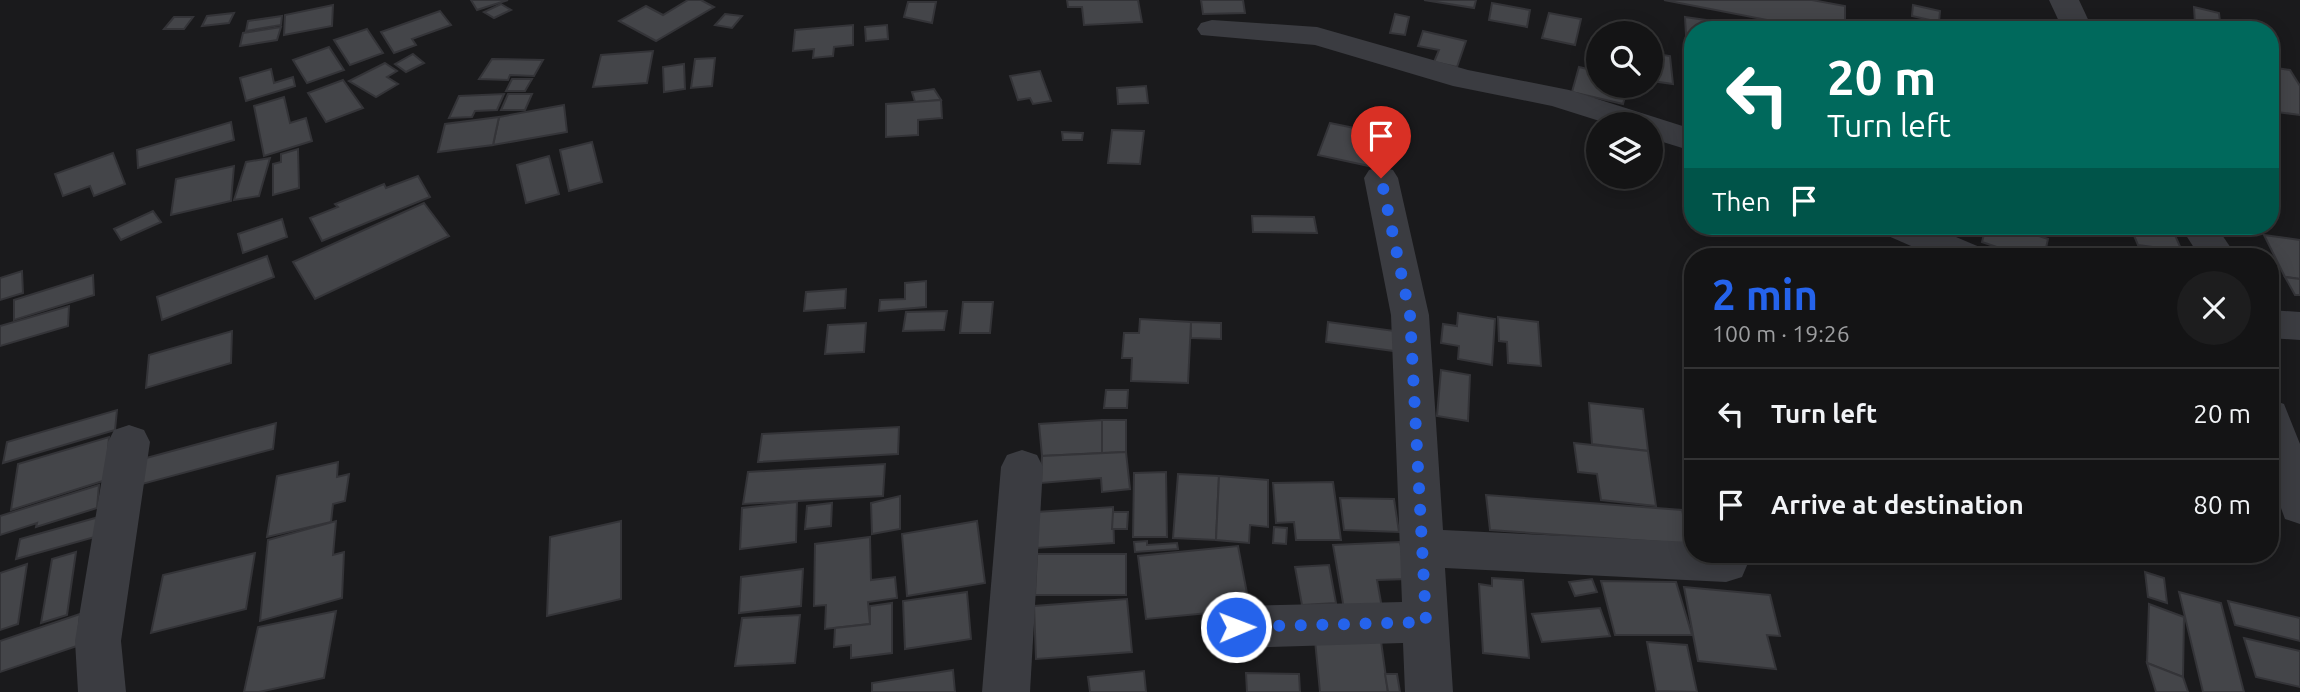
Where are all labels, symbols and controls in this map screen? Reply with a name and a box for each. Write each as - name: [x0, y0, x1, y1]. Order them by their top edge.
- map controls: [1586, 21, 1663, 189]
- button: search: [1586, 21, 1663, 98]
- icon: left: [1712, 49, 1803, 140]
- text: 20 m: [1827, 49, 1936, 104]
- pin: [1351, 106, 1411, 178]
- text: Turn left: [1827, 107, 1951, 143]
- button: layers: [1586, 112, 1663, 189]
- icon: arrive: [1362, 117, 1400, 155]
- icon: arrive: [1785, 182, 1823, 220]
- text: Then: [1712, 187, 1771, 216]
- text: 2 min: [1712, 271, 1818, 318]
- button: close: [2177, 271, 2251, 345]
- text: 100 m · 19:26: [1712, 321, 1850, 346]
- icon: left: [1712, 395, 1750, 433]
- text: Turn left: [1771, 399, 1877, 428]
- text: 20 m: [2193, 399, 2251, 428]
- icon: arrive: [1712, 486, 1750, 524]
- text: Arrive at destination: [1771, 490, 2024, 519]
- text: 80 m: [2193, 490, 2251, 519]
- position arrow: [1199, 590, 1273, 664]

